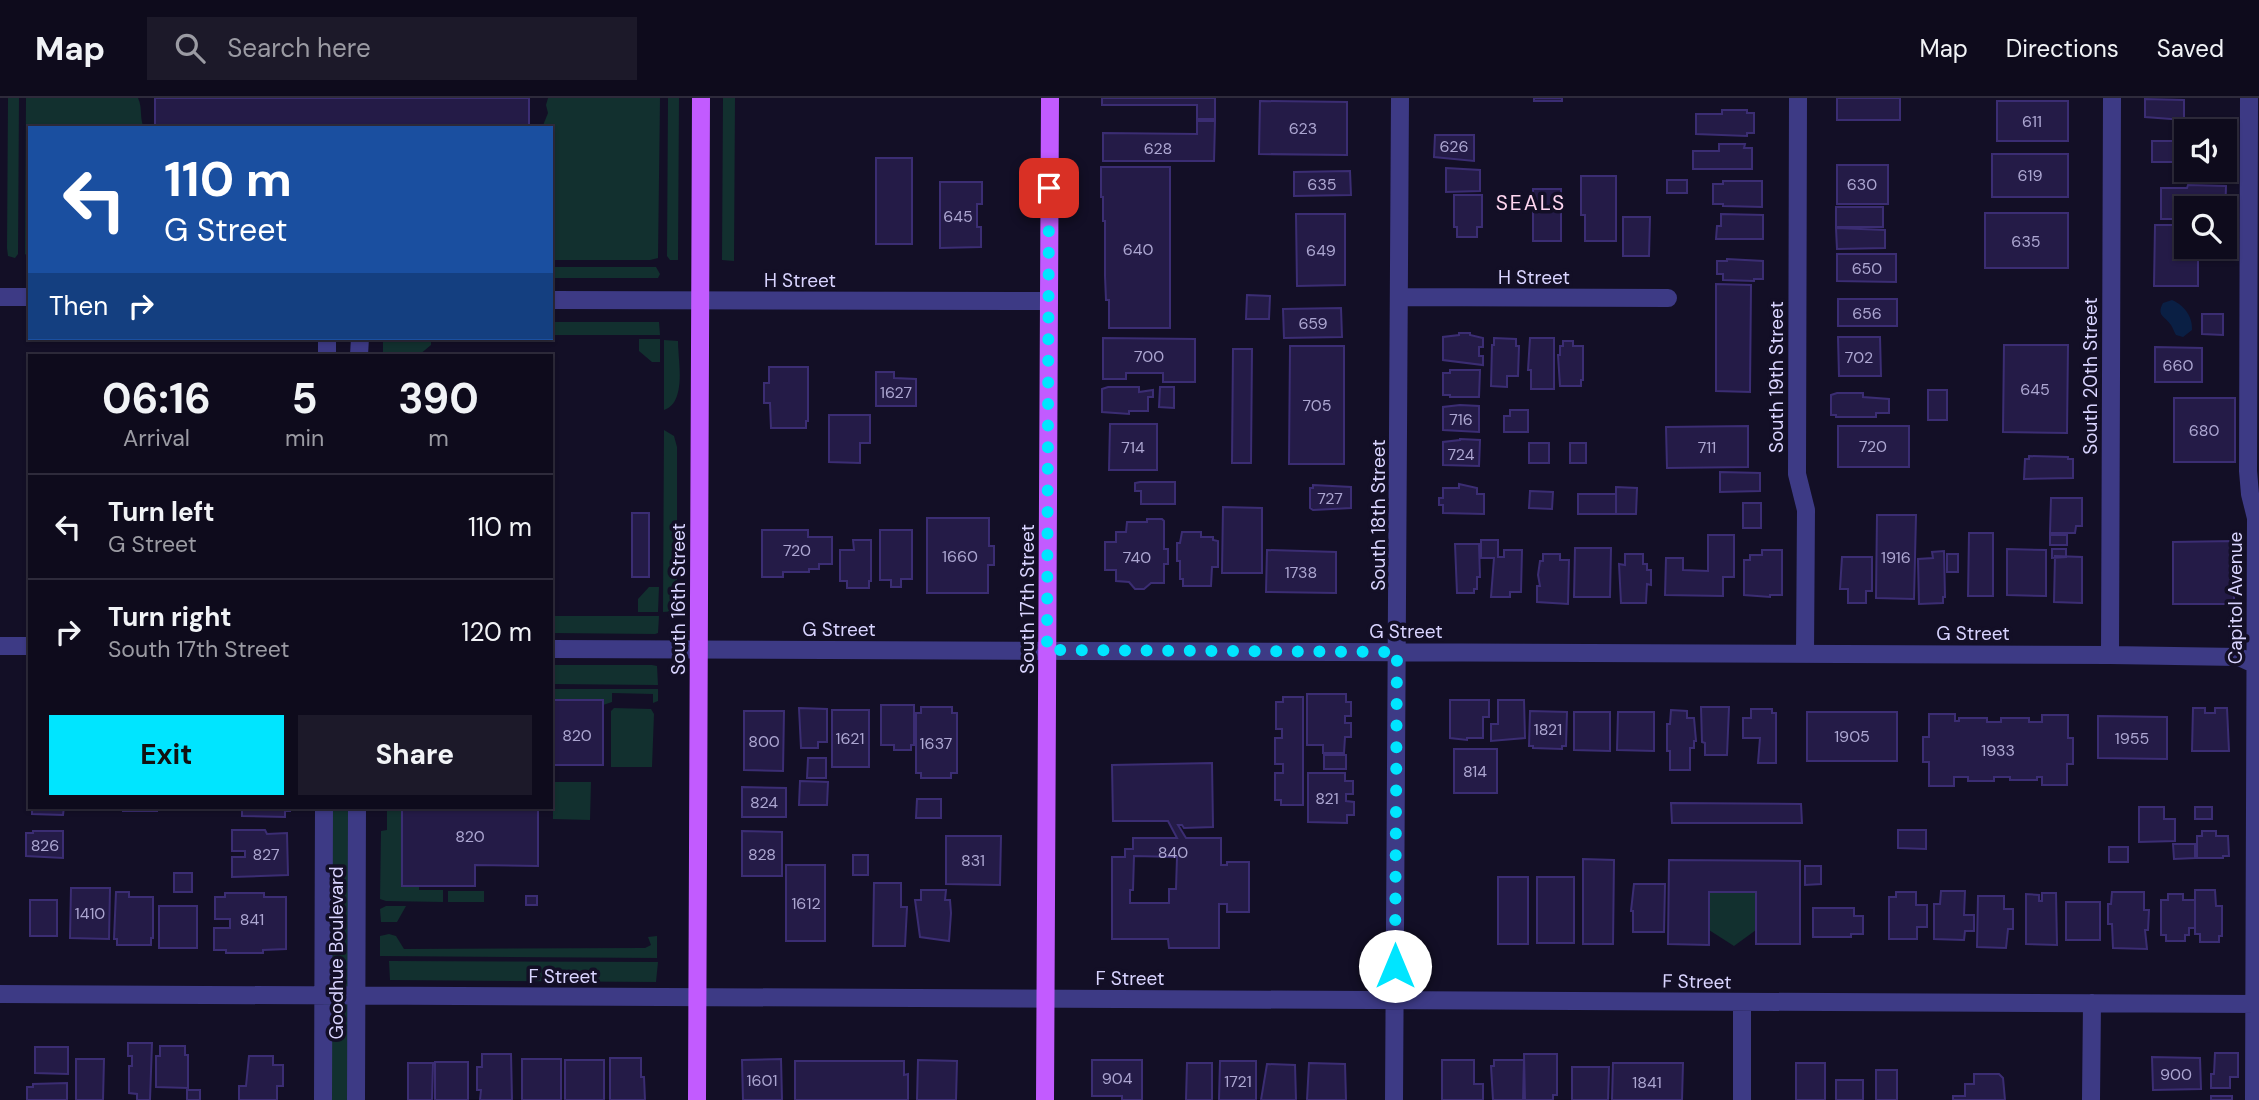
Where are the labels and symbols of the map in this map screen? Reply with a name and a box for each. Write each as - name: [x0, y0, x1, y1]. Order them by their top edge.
- house number: 611: [2022, 111, 2042, 132]
- house number: 623: [1289, 118, 1317, 139]
- house number: 626: [1440, 136, 1468, 157]
- house number: 628: [1144, 138, 1172, 159]
- pin: [1019, 158, 1079, 218]
- house number: 619: [2017, 165, 2043, 186]
- house number: 635: [1307, 174, 1337, 195]
- house number: 630: [1847, 174, 1877, 195]
- district label: SEALS: [1496, 189, 1566, 217]
- house number: 645: [943, 206, 973, 227]
- house number: 635: [2011, 231, 2041, 252]
- house number: 640: [1123, 239, 1153, 260]
- house number: 649: [1306, 240, 1336, 261]
- house number: 650: [1852, 258, 1882, 279]
- street label: H Street: [1498, 265, 1570, 290]
- street label: H Street: [764, 268, 836, 293]
- street label: South 20th Street: [2078, 297, 2103, 455]
- street label: South 19th Street: [1764, 301, 1789, 453]
- house number: 656: [1852, 303, 1882, 324]
- house number: 659: [1298, 313, 1328, 334]
- house number: 700: [1134, 346, 1164, 367]
- house number: 702: [1845, 347, 1873, 368]
- house number: 660: [2162, 355, 2194, 376]
- house number: 645: [2020, 379, 2050, 400]
- house number: 1627: [880, 382, 912, 403]
- house number: 705: [1302, 395, 1332, 416]
- house number: 716: [1449, 409, 1473, 430]
- house number: 680: [2189, 420, 2219, 441]
- house number: 720: [1859, 436, 1887, 457]
- house number: 714: [1121, 437, 1145, 458]
- house number: 711: [1698, 437, 1716, 458]
- street label: South 18th Street: [1366, 439, 1391, 591]
- house number: 724: [1448, 444, 1475, 465]
- house number: 727: [1317, 488, 1343, 509]
- street label: South 16th Street: [666, 523, 691, 675]
- street label: South 17th Street: [1015, 524, 1040, 674]
- street label: Capitol Avenue: [2223, 532, 2248, 664]
- house number: 720: [783, 540, 811, 561]
- house number: 1660: [942, 546, 978, 567]
- house number: 740: [1123, 547, 1151, 568]
- house number: 1916: [1881, 547, 1911, 568]
- house number: 1738: [1285, 562, 1317, 583]
- street label: G Street: [802, 617, 876, 642]
- street label: G Street: [1369, 619, 1443, 644]
- street label: G Street: [1936, 621, 2010, 646]
- house number: 1821: [1534, 719, 1562, 740]
- house number: 820: [562, 725, 592, 746]
- house number: 1905: [1834, 726, 1870, 747]
- house number: 1621: [836, 728, 864, 749]
- house number: 1955: [2115, 728, 2149, 749]
- house number: 800: [748, 731, 780, 752]
- house number: 1637: [920, 733, 952, 754]
- house number: 1933: [1981, 740, 2015, 761]
- house number: 814: [1463, 761, 1487, 782]
- house number: 821: [1315, 788, 1339, 809]
- house number: 824: [750, 792, 778, 813]
- house number: 820: [455, 826, 485, 847]
- house number: 826: [31, 835, 59, 856]
- house number: 840: [1158, 842, 1188, 863]
- house number: 827: [253, 844, 279, 865]
- house number: 828: [748, 844, 776, 865]
- house number: 831: [961, 850, 985, 871]
- street label: Goodhue Boulevard: [324, 866, 349, 1040]
- house number: 1612: [791, 893, 821, 914]
- house number: 1410: [75, 903, 105, 924]
- house number: 841: [240, 909, 264, 930]
- position arrow: [1358, 929, 1432, 1003]
- street label: F Street: [528, 964, 598, 989]
- street label: F Street: [1095, 966, 1165, 991]
- street label: F Street: [1662, 968, 1732, 995]
- house number: 900: [2160, 1064, 2192, 1085]
- house number: 904: [1102, 1068, 1133, 1089]
- house number: 1601: [747, 1070, 777, 1091]
- house number: 1721: [1224, 1071, 1252, 1092]
- house number: 1841: [1632, 1072, 1662, 1093]

